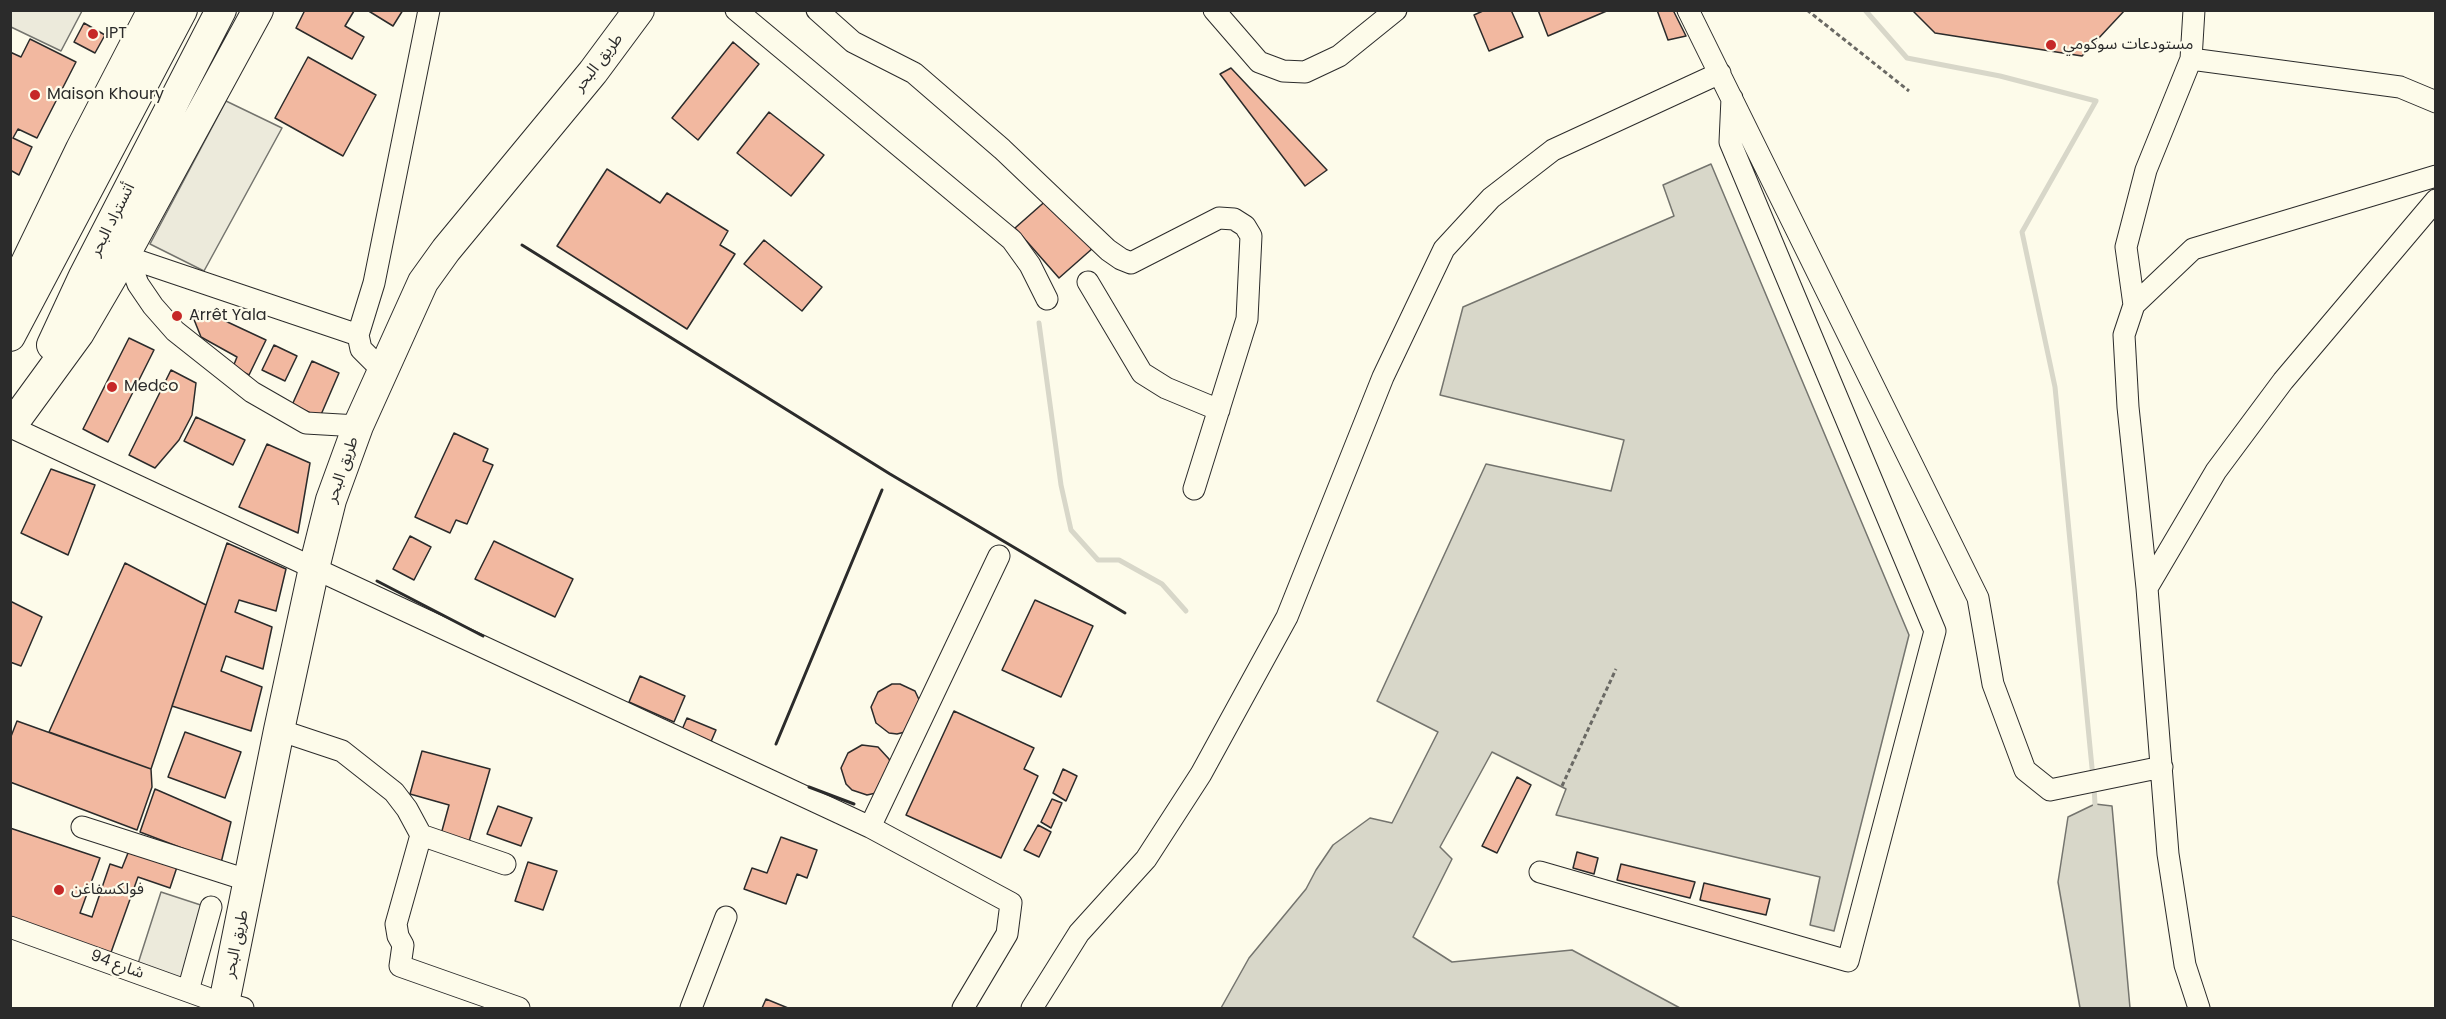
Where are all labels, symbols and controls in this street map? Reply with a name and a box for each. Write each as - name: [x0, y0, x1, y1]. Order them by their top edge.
- place label: IPT: [105, 24, 127, 44]
- marker: IPT: [86, 27, 100, 41]
- street label: طريق البحر: [570, 30, 628, 96]
- place label: مستودعات سوكومي: [2063, 35, 2193, 55]
- marker: مستودعات سوكومي: [2044, 38, 2058, 52]
- place label: Maison Khoury: [47, 85, 164, 105]
- marker: Maison Khoury: [28, 88, 42, 102]
- street label: أتستراد البحر: [86, 180, 140, 260]
- place label: Arrêt Yala: [189, 306, 267, 326]
- marker: Arrêt Yala: [170, 309, 184, 323]
- place label: Medco: [124, 377, 178, 397]
- marker: Medco: [105, 380, 119, 394]
- street label: طريق البحر: [323, 434, 363, 506]
- place label: فولكسفاغن: [71, 880, 144, 900]
- marker: فولكسفاغن: [52, 883, 66, 897]
- street label: طريق البحر: [220, 908, 254, 980]
- street label: شارع 94: [88, 946, 146, 984]

